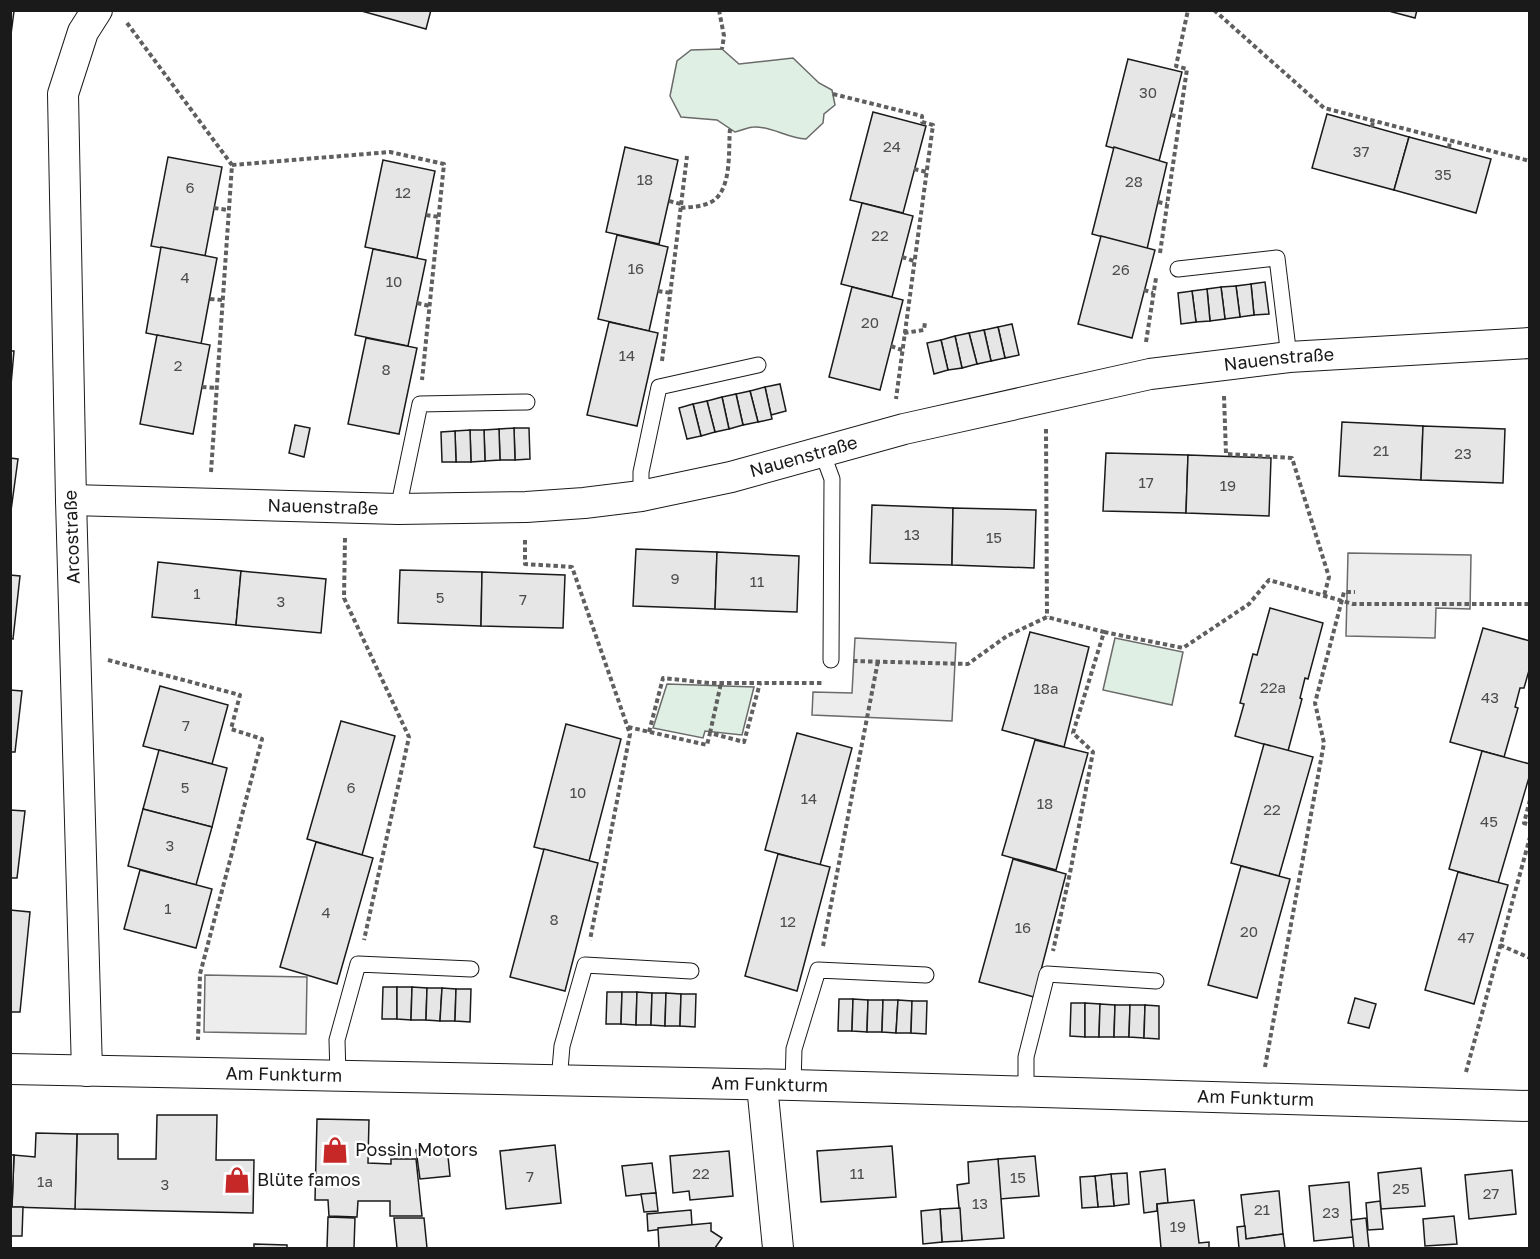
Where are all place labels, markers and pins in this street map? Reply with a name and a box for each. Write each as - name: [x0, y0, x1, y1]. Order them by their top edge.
- shop icon: Possin Motors: [320, 1135, 350, 1165]
- place label: Possin Motors: [355, 1138, 478, 1160]
- shop icon: Blüte famos: [222, 1165, 252, 1195]
- place label: Blüte famos: [257, 1168, 361, 1190]

